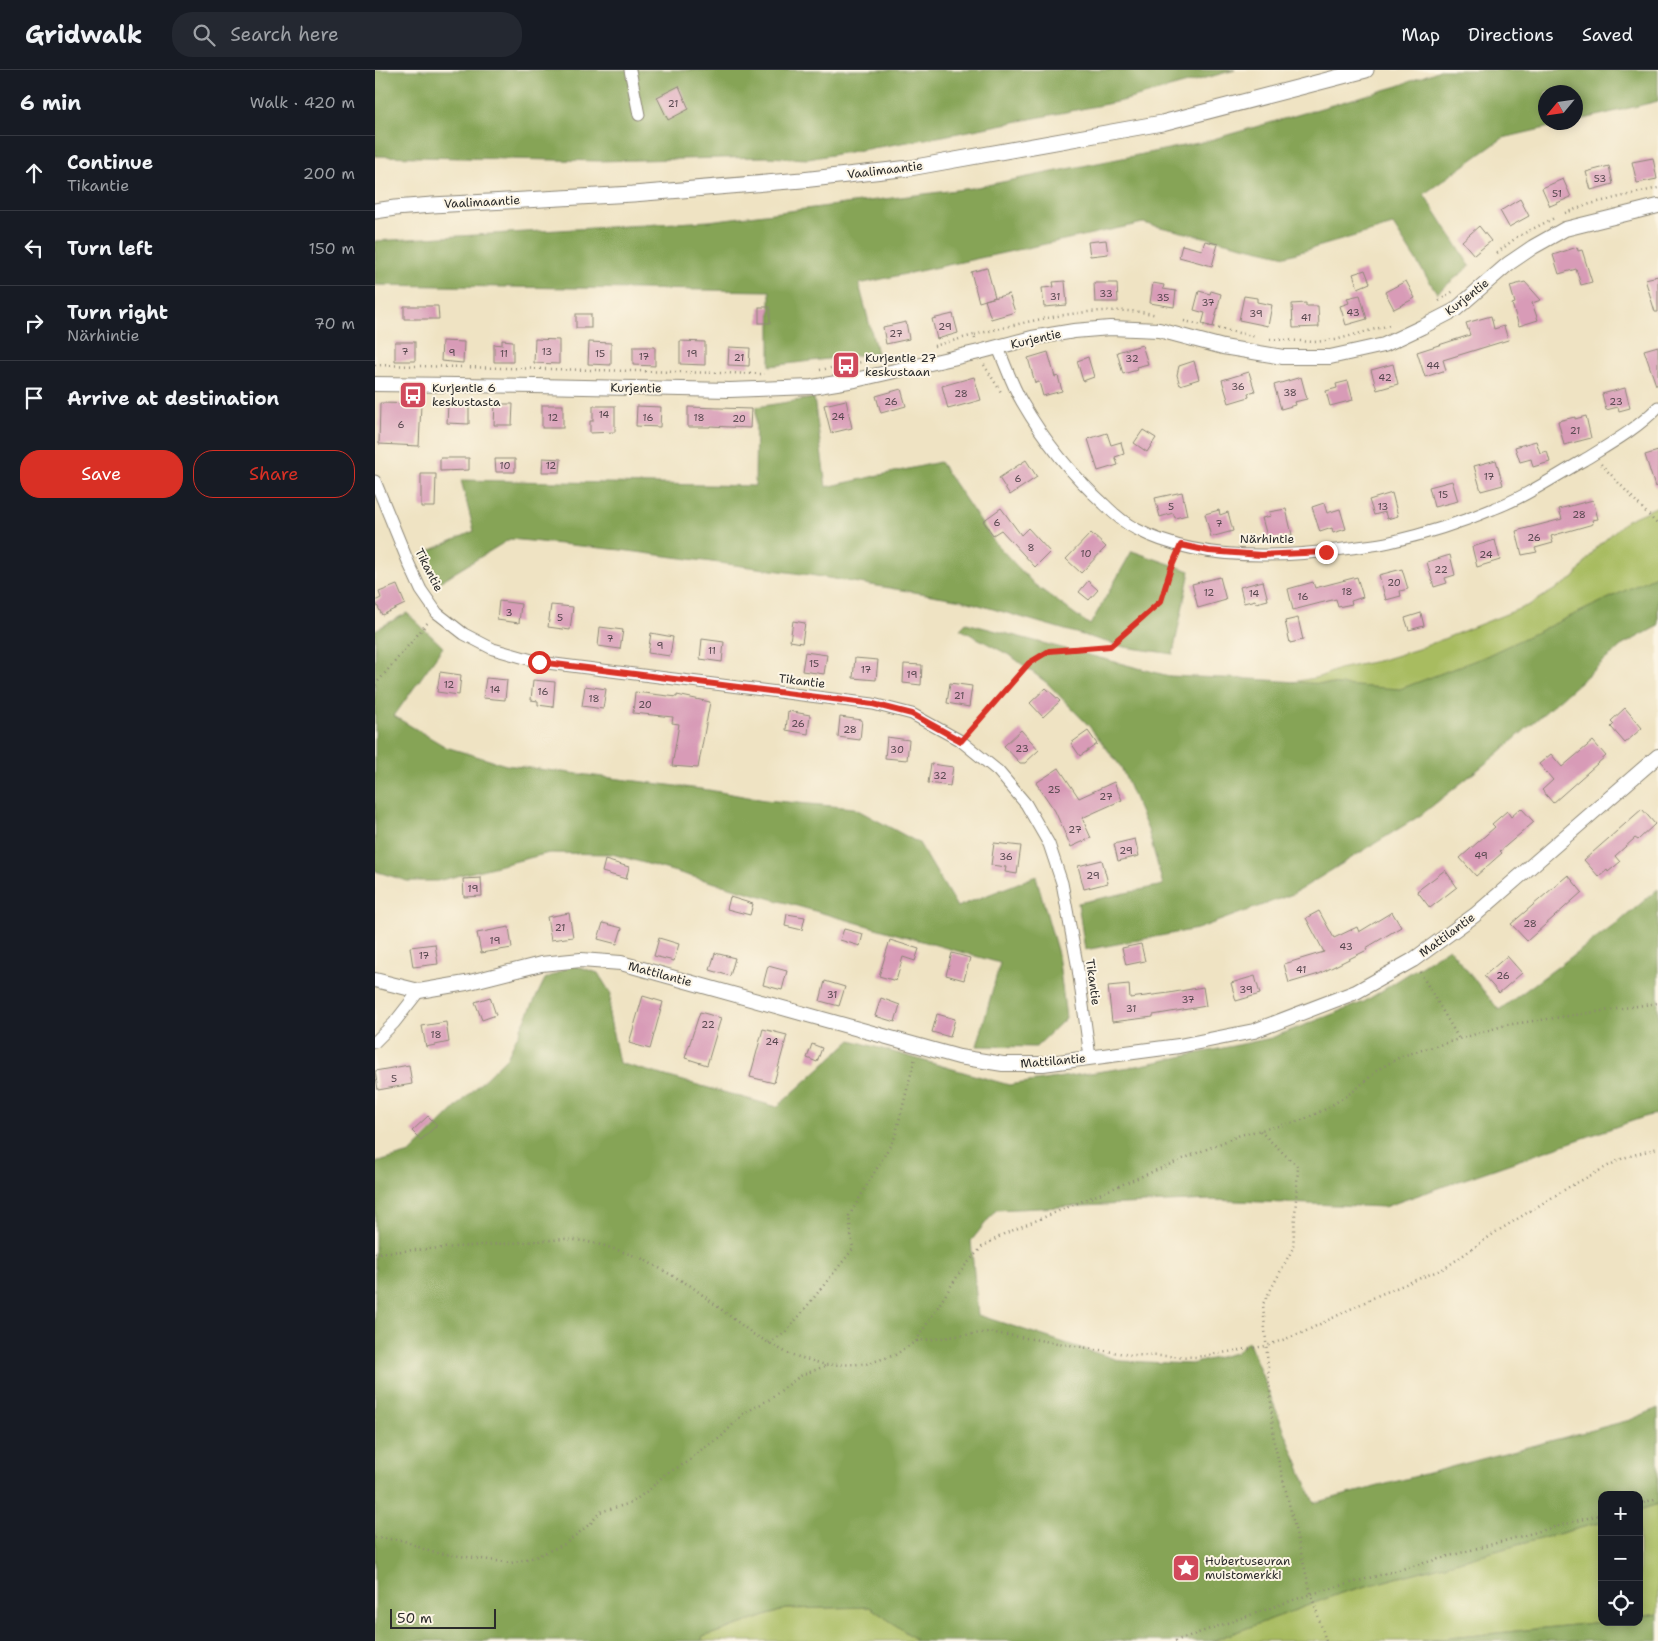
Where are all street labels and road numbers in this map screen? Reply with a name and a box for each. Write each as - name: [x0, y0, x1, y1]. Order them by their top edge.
- street label: Vaalimaantie: [846, 157, 924, 183]
- street label: Vaalimaantie: [444, 192, 521, 212]
- street label: Kurjentie: [1442, 275, 1492, 319]
- street label: Kurjentie: [1009, 325, 1063, 353]
- street label: Kurjentie: [610, 380, 662, 396]
- street label: Närhintie: [1240, 531, 1294, 547]
- street label: Tikantie: [411, 546, 447, 595]
- street label: Tikantie: [778, 670, 826, 692]
- street label: Mattilantie: [1416, 909, 1478, 961]
- street label: Mattilantie: [626, 958, 694, 990]
- street label: Tikantie: [1082, 958, 1104, 1006]
- street label: Mattilantie: [1020, 1050, 1086, 1072]

